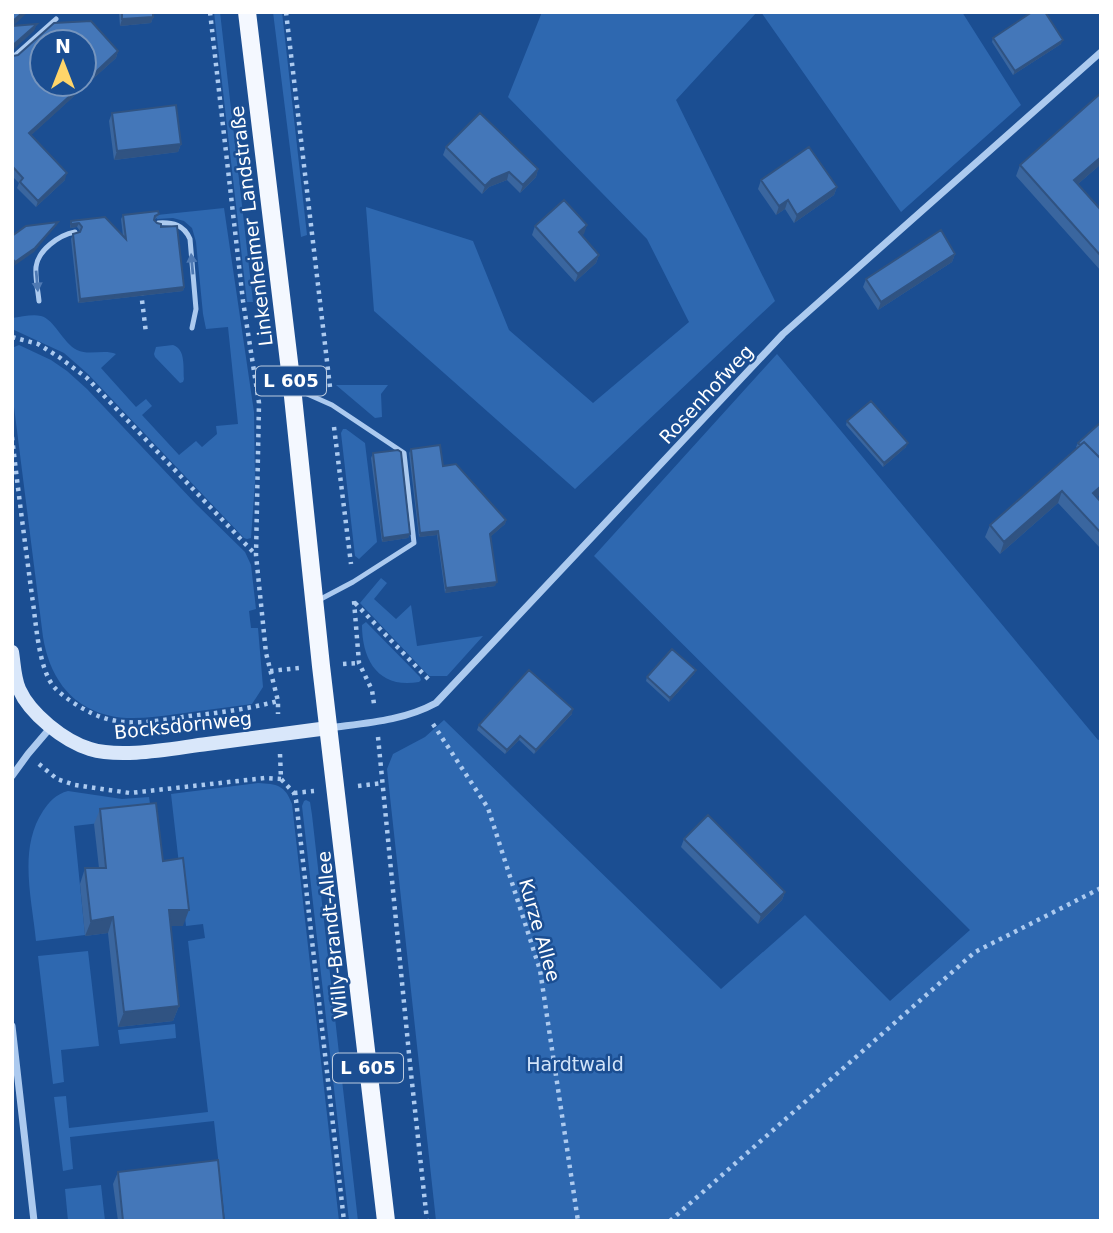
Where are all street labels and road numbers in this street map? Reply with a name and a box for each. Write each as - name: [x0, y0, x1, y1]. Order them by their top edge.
- street label: Linkenheimer Landstraße: [225, 105, 277, 347]
- street label: Rosenhofweg: [655, 340, 757, 448]
- road number: L 605: [256, 366, 326, 396]
- street label: Bocksdornweg: [113, 707, 253, 743]
- street label: Willy-Brandt-Allee: [312, 850, 352, 1020]
- street label: Kurze Allee: [515, 876, 565, 984]
- road number: L 605: [333, 1054, 403, 1083]

